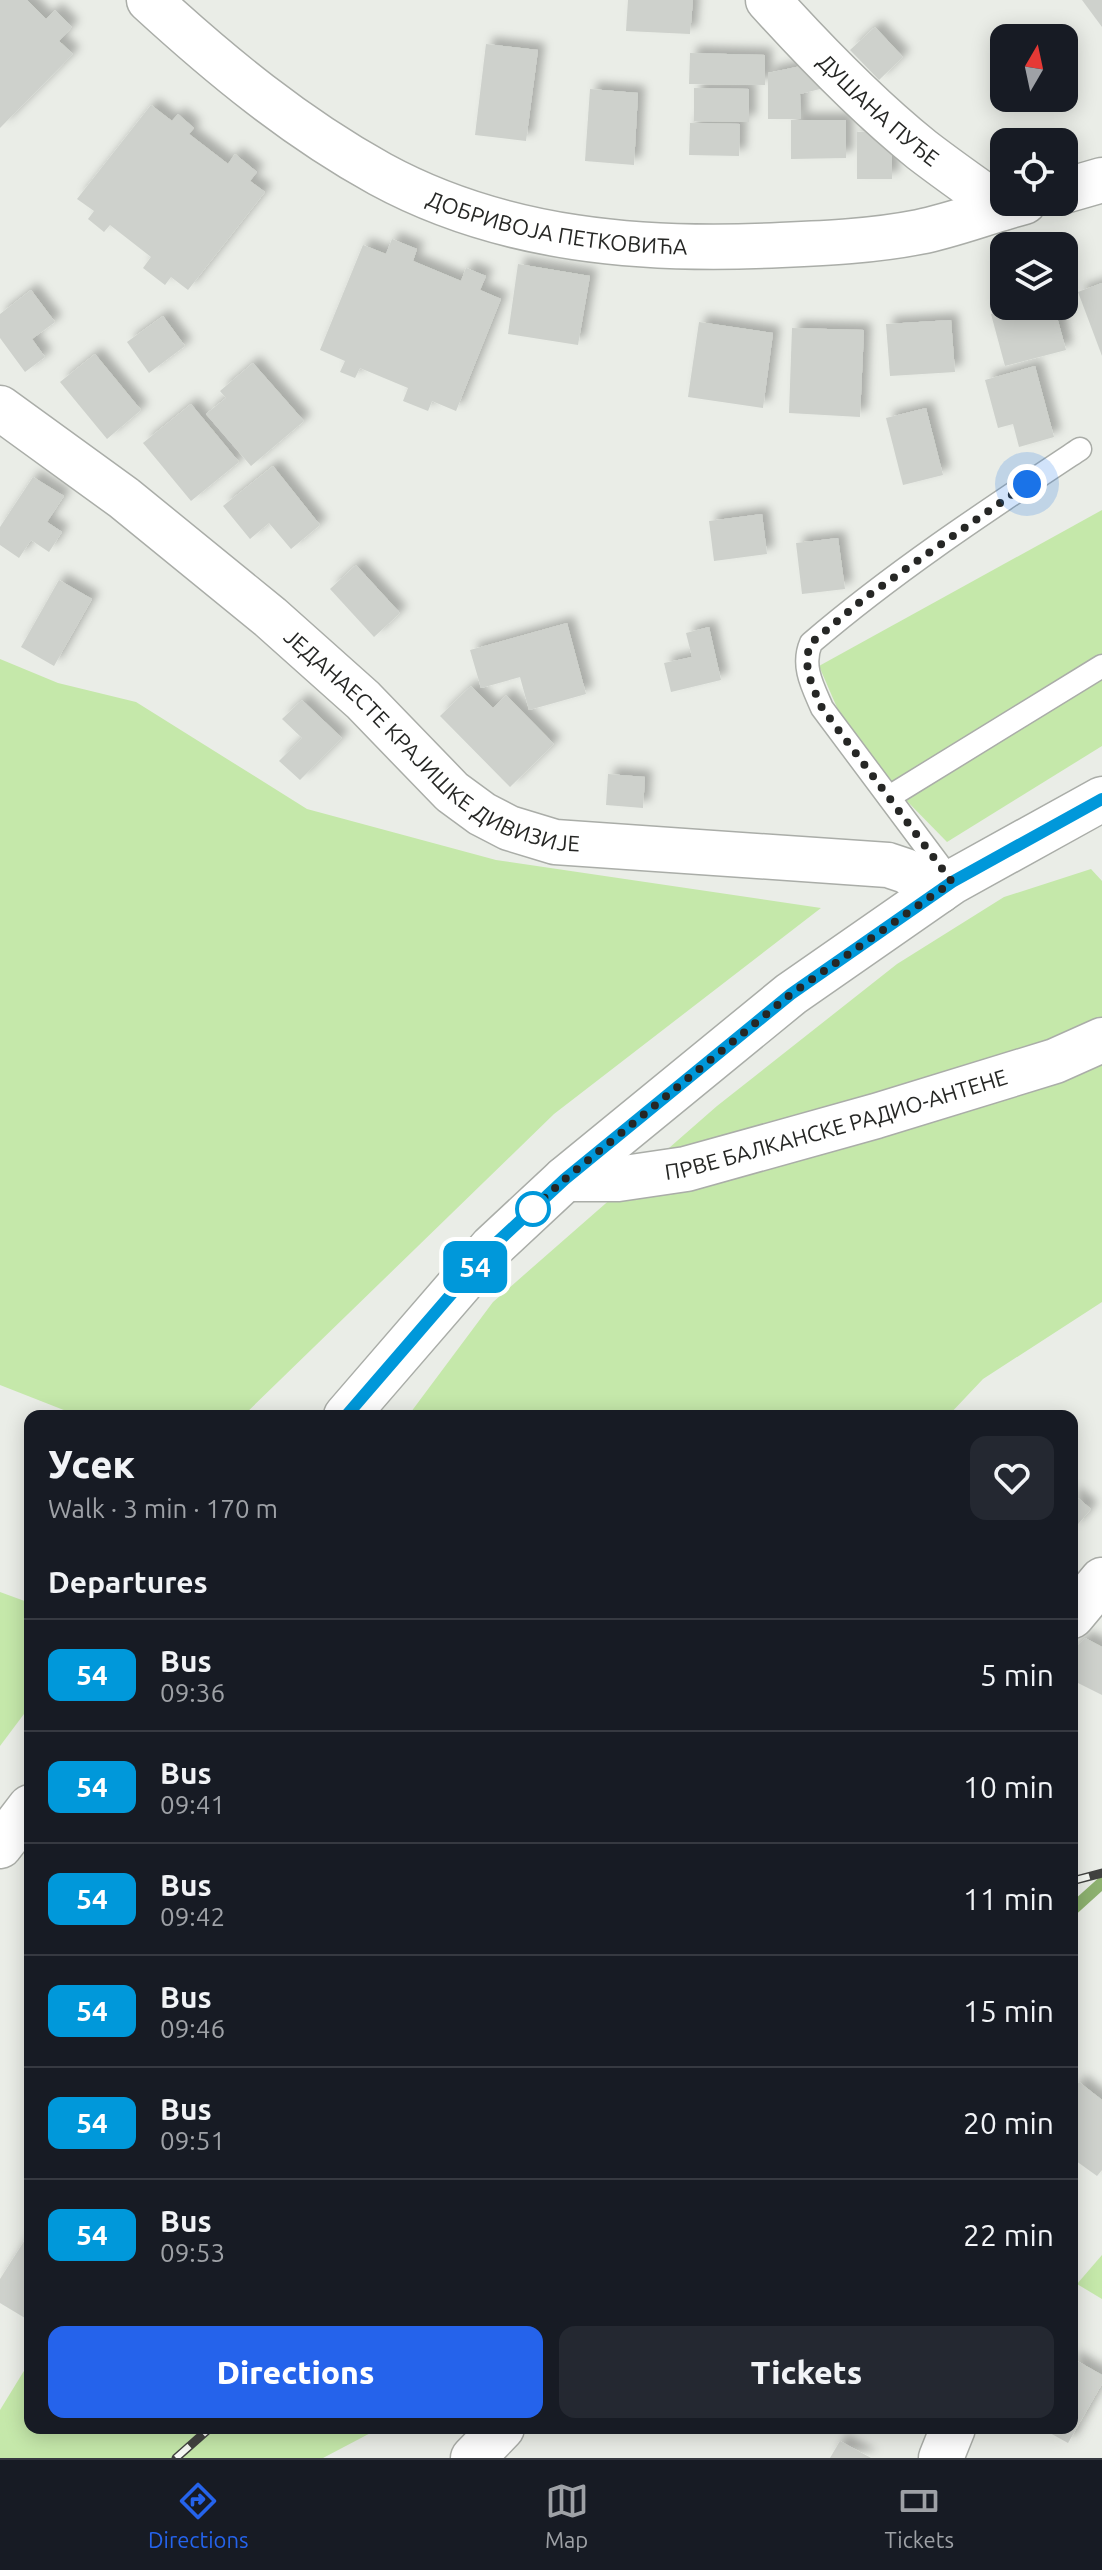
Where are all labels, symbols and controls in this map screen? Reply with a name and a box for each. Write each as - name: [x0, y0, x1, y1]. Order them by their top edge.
- north arrow: [990, 24, 1078, 112]
- map controls: [990, 24, 1078, 320]
- street label: ДУШАНА ПУЂЕ: [813, 48, 944, 171]
- button: locate: [990, 128, 1078, 216]
- street label: ДОБРИВОЈА ПЕТКОВИЋА: [424, 185, 688, 259]
- button: layers: [990, 232, 1078, 320]
- your location: [1007, 464, 1047, 504]
- street label: ЈЕДАНАЕСТЕ КРАЈИШКЕ ДИВИЗИЈЕ: [280, 623, 581, 856]
- street label: ПРВЕ БАЛКАНСКЕ РАДИО-АНТЕНЕ: [663, 1063, 1010, 1184]
- unlabelled marker: [516, 1192, 550, 1226]
- line badge: 54: [439, 1241, 511, 1293]
- text: 54: [459, 1251, 491, 1282]
- button: heart: [970, 1436, 1054, 1520]
- text: Усек: [48, 1443, 135, 1485]
- text: Walk · 3 min · 170 m: [48, 1494, 278, 1523]
- text: Departures: [48, 1565, 208, 1599]
- text: Bus: [160, 1644, 212, 1678]
- text: 5 min: [980, 1658, 1054, 1692]
- text: 54: [76, 1659, 108, 1690]
- text: 09:36: [160, 1678, 225, 1707]
- text: Bus: [160, 1756, 212, 1790]
- text: 10 min: [963, 1770, 1054, 1804]
- text: 54: [76, 1771, 108, 1802]
- text: 09:41: [160, 1790, 225, 1819]
- text: Bus: [160, 1868, 212, 1902]
- text: 11 min: [963, 1882, 1054, 1916]
- text: 54: [76, 1883, 108, 1914]
- text: 09:42: [160, 1902, 225, 1931]
- text: Bus: [160, 1980, 212, 2014]
- text: 15 min: [963, 1994, 1054, 2028]
- text: 54: [76, 1995, 108, 2026]
- text: 09:46: [160, 2014, 225, 2043]
- text: Bus: [160, 2092, 212, 2126]
- text: 20 min: [963, 2106, 1054, 2140]
- text: 54: [76, 2107, 108, 2138]
- text: 09:51: [160, 2126, 225, 2155]
- text: Bus: [160, 2204, 212, 2238]
- text: 22 min: [963, 2218, 1054, 2252]
- text: 54: [76, 2219, 108, 2250]
- text: 09:53: [160, 2238, 225, 2267]
- button: Directions: [48, 2326, 543, 2418]
- button: Tickets: [559, 2326, 1054, 2418]
- tab: Directions: [148, 2479, 249, 2552]
- tab: Map: [545, 2479, 589, 2552]
- tab: Tickets: [885, 2479, 954, 2552]

